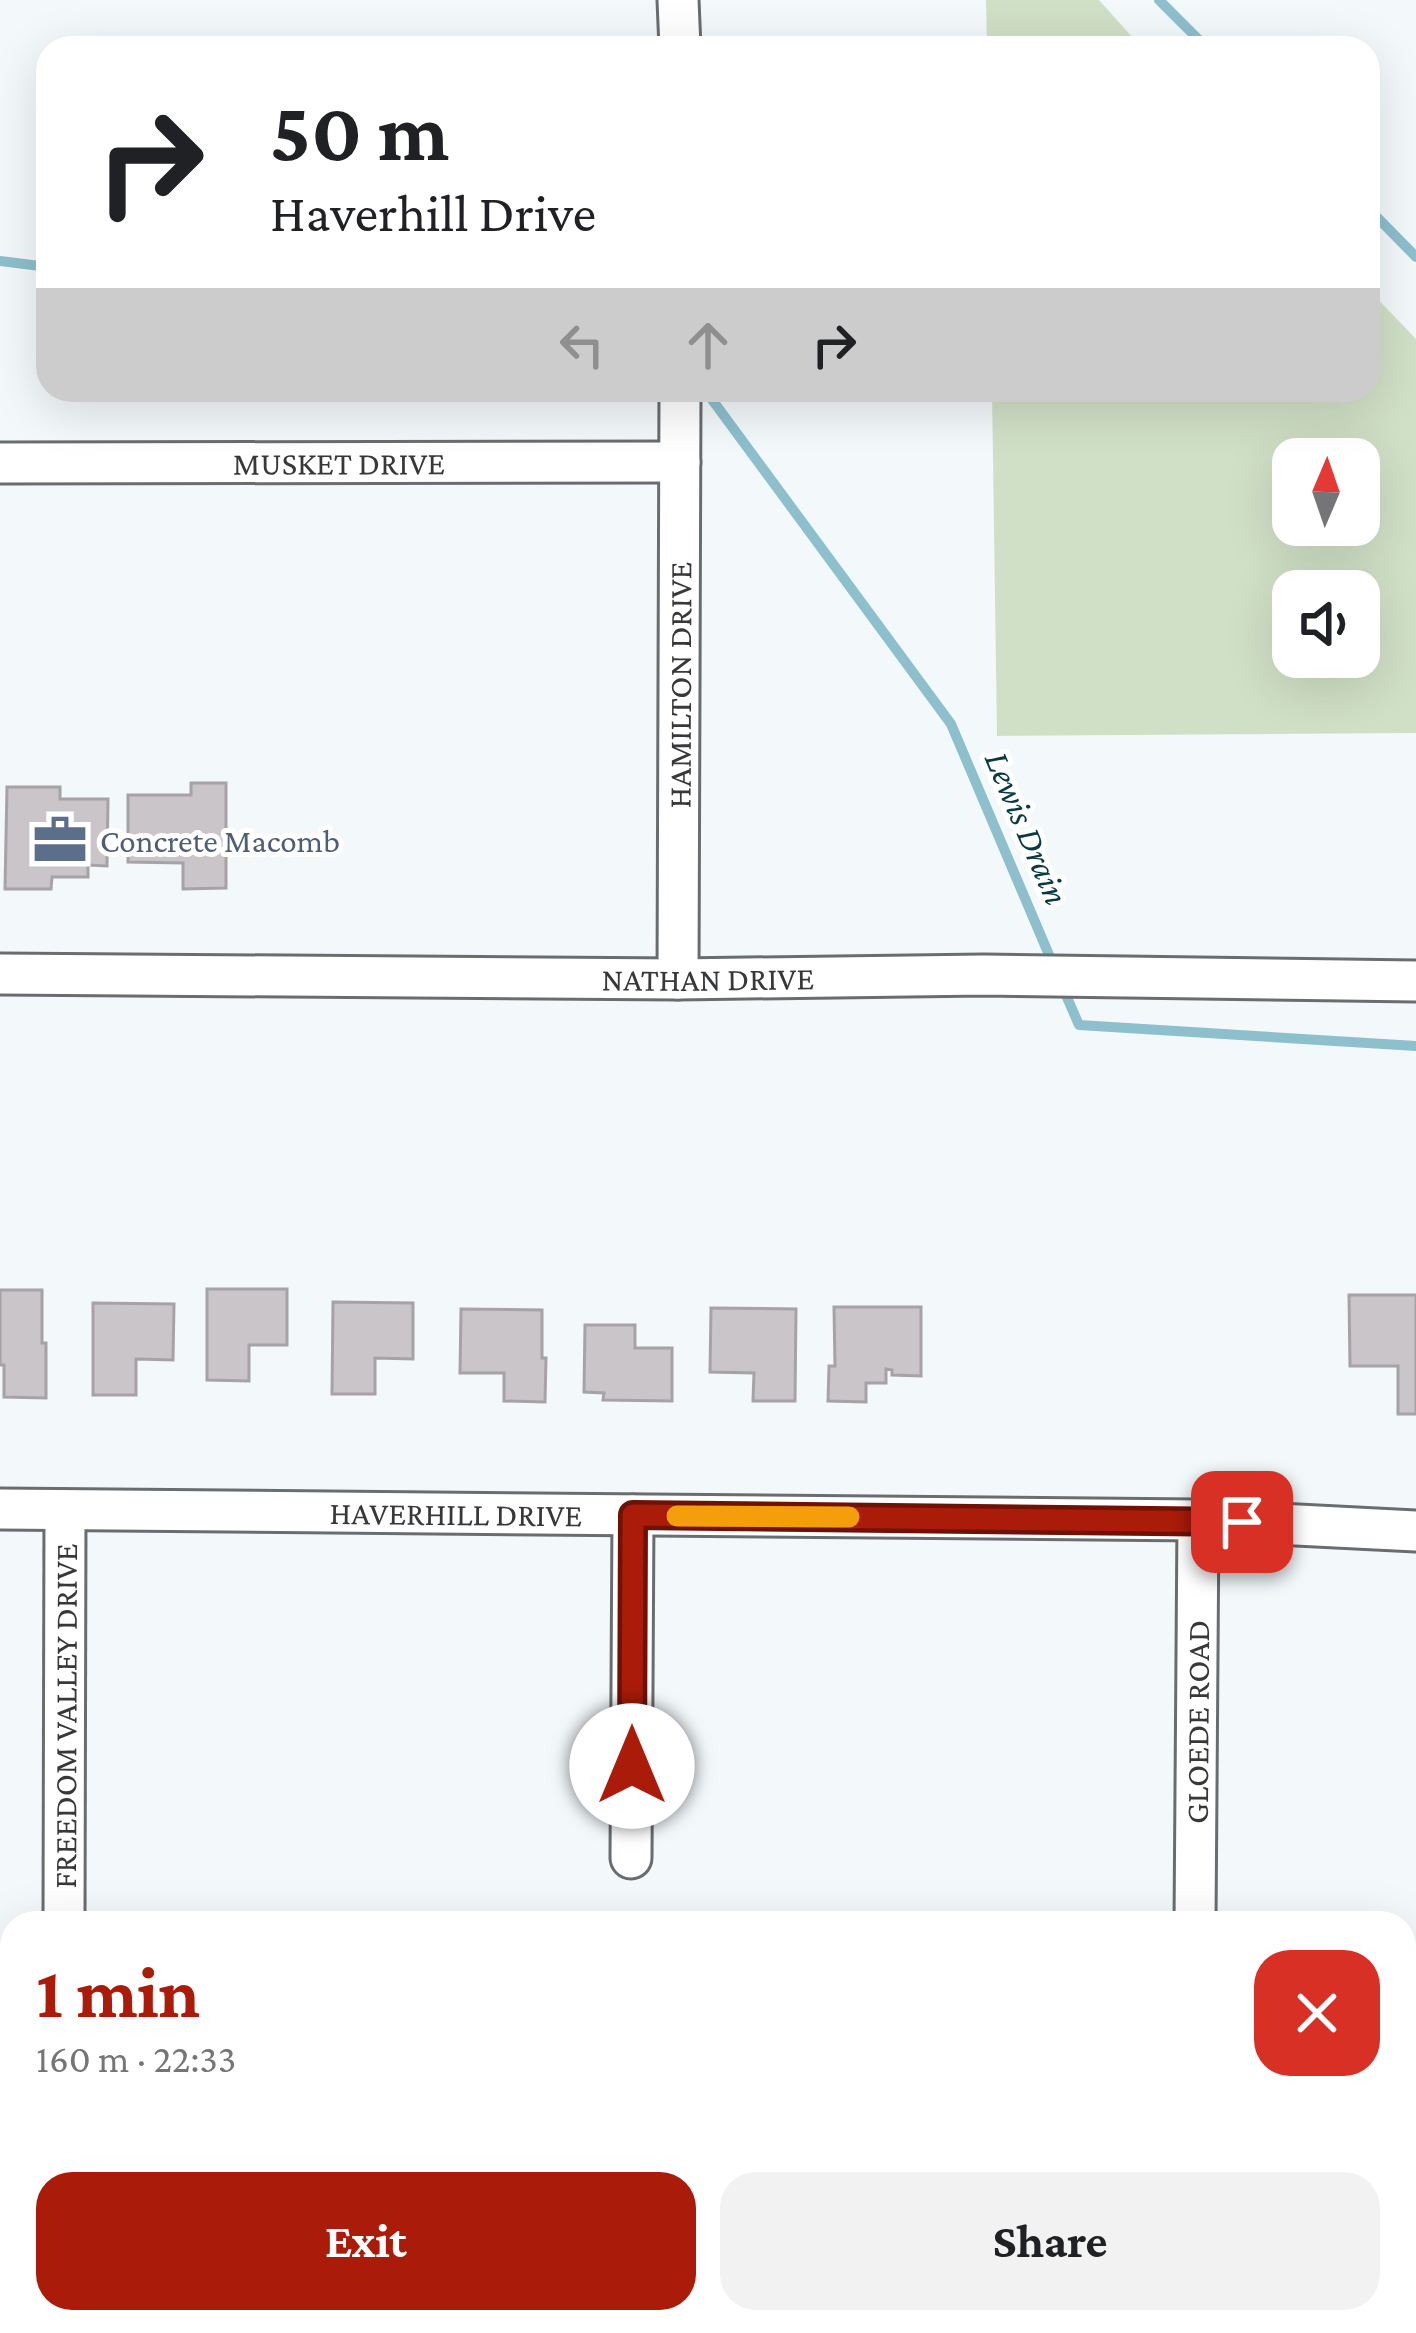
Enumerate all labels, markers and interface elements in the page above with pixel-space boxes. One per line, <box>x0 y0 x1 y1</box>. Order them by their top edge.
icon: right <box>72 84 228 240</box>
text: 50 m <box>270 85 449 178</box>
text: Haverhill Drive <box>270 183 596 243</box>
icon: left <box>549 312 615 378</box>
icon: ahead <box>675 312 741 378</box>
icon: right <box>801 312 867 378</box>
north arrow <box>1272 438 1380 546</box>
map controls <box>1272 438 1380 678</box>
street label: MUSKET DRIVE <box>233 444 445 481</box>
street label: HAMILTON DRIVE <box>660 561 698 809</box>
button: sound <box>1272 570 1380 678</box>
water label: Lewis Drain <box>977 745 1077 911</box>
office icon: Concrete Macomb <box>31 811 89 869</box>
place label: Concrete Macomb <box>100 822 340 859</box>
street label: NATHAN DRIVE <box>602 959 814 998</box>
pin <box>1191 1471 1293 1573</box>
icon: arrive <box>1209 1489 1275 1555</box>
street label: HAVERHILL DRIVE <box>329 1494 582 1533</box>
street label: FREEDOM VALLEY DRIVE <box>46 1543 83 1889</box>
street label: GLOEDE ROAD <box>1177 1620 1216 1824</box>
position arrow <box>569 1703 695 1829</box>
button: close <box>1254 1950 1380 2076</box>
text: 1 min <box>36 1952 200 2032</box>
text: 160 m · 22:33 <box>36 2037 236 2080</box>
button: Exit <box>36 2172 696 2310</box>
button: Share <box>720 2172 1380 2310</box>

